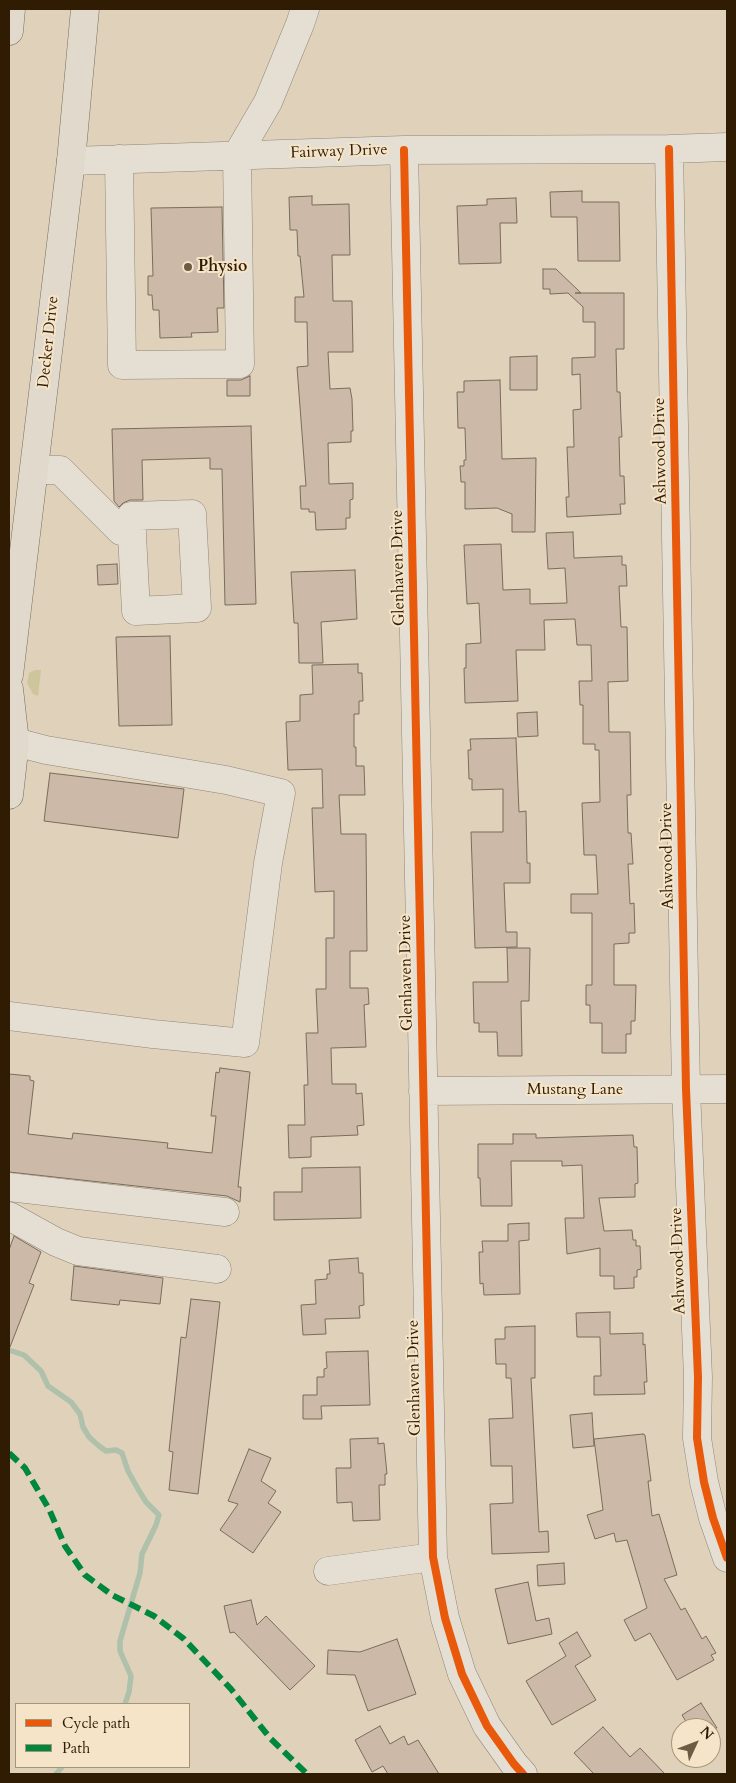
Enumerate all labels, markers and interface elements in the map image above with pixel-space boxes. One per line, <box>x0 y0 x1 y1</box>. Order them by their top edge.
street label: Fairway Drive <box>290 141 388 163</box>
place label: Physio <box>198 257 247 277</box>
marker: Physio <box>182 261 194 273</box>
street label: Decker Drive <box>35 295 63 389</box>
street label: Ashwood Drive <box>650 397 672 505</box>
street label: Glenhaven Drive <box>388 510 410 626</box>
street label: Ashwood Drive <box>657 802 679 910</box>
street label: Glenhaven Drive <box>396 915 418 1031</box>
street label: Mustang Lane <box>527 1080 623 1100</box>
street label: Ashwood Drive <box>668 1207 690 1315</box>
street label: Glenhaven Drive <box>404 1320 426 1436</box>
legend <box>15 1703 190 1768</box>
text: Cycle path <box>62 1713 130 1733</box>
north arrow <box>671 1718 721 1768</box>
text: N <box>696 1722 718 1744</box>
text: Path <box>62 1738 90 1758</box>

